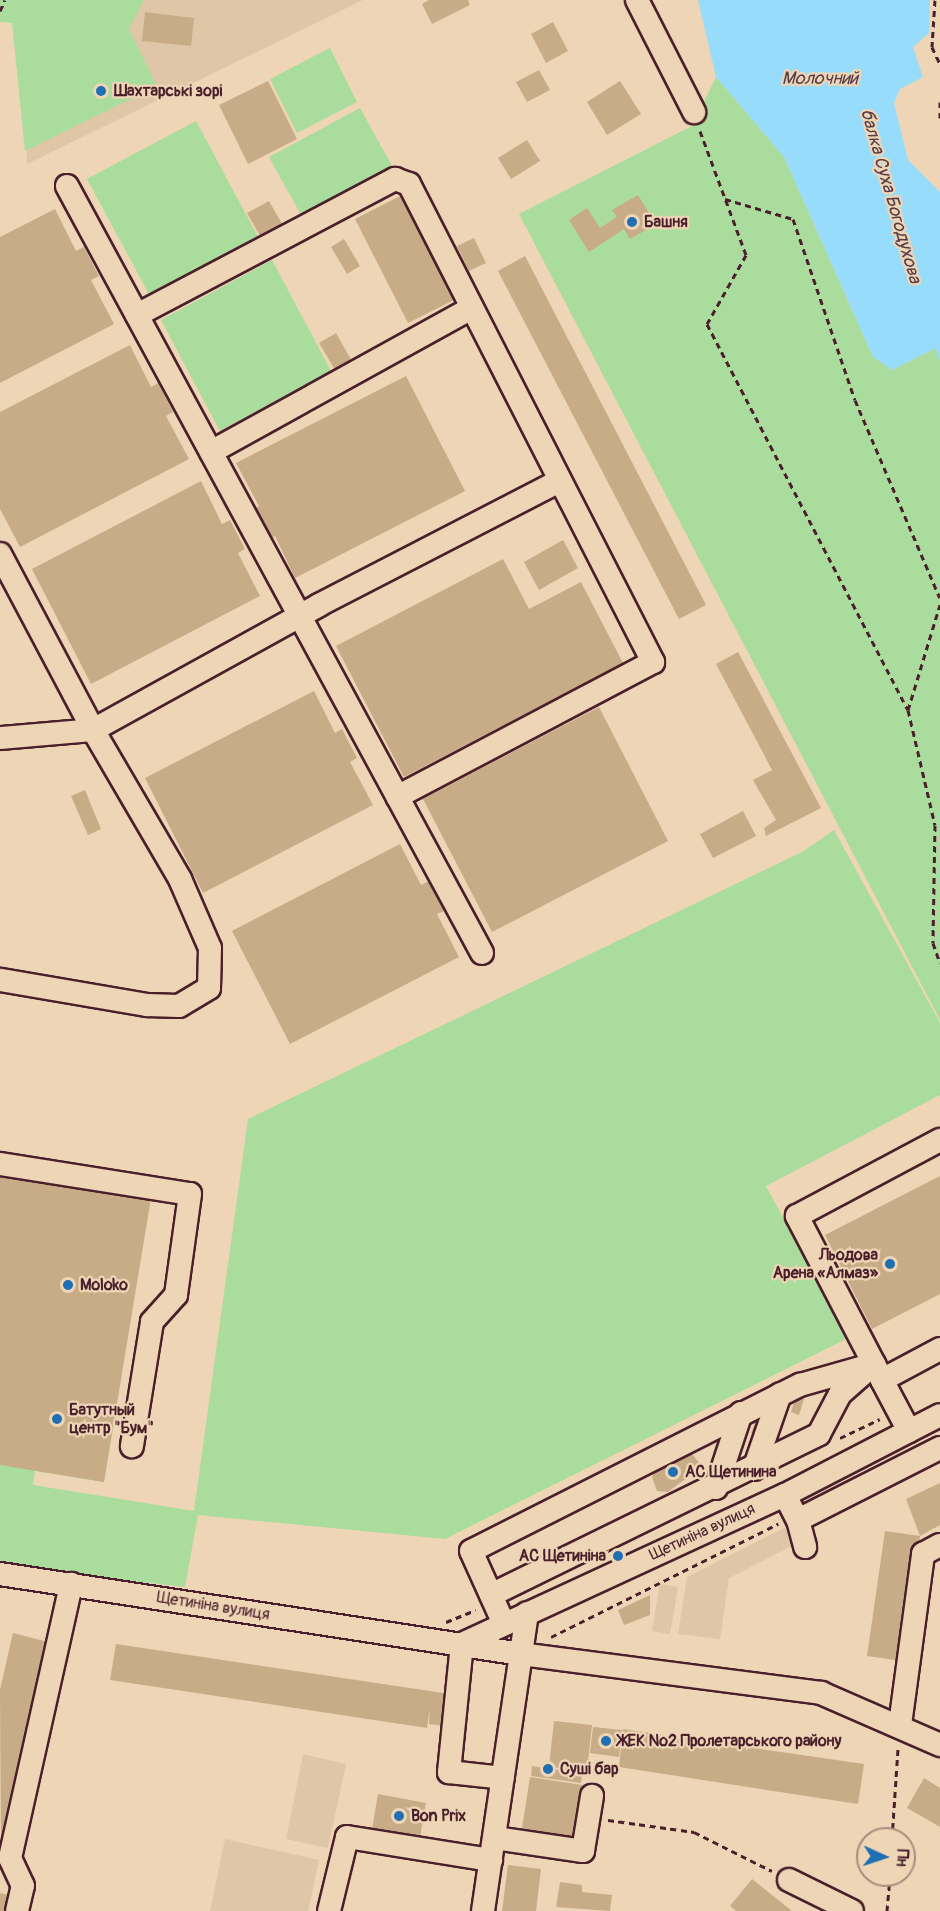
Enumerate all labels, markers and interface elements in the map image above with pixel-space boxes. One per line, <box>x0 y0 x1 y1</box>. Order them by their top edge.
water label: Молочний <box>782 68 858 90</box>
place label: Шахтарські зорі <box>114 81 222 101</box>
marker: Шахтарські зорі <box>92 82 110 100</box>
water label: балка Суха Богодухова <box>855 106 925 286</box>
place label: Башня <box>644 212 688 232</box>
marker: Башня <box>625 215 639 229</box>
place label: Льодова Арена «Алмаз» <box>773 1245 878 1283</box>
marker: Льодова Арена «Алмаз» <box>883 1257 897 1271</box>
place label: Moloko <box>80 1275 128 1295</box>
marker: Moloko <box>61 1278 75 1292</box>
place label: Батутный центр "Бум" <box>69 1400 154 1438</box>
marker: Батутный центр "Бум" <box>50 1412 64 1426</box>
place label: АС Щетинина <box>685 1462 777 1482</box>
marker: АС Щетинина <box>666 1465 680 1479</box>
street label: Щетиніна вулиця <box>646 1499 758 1565</box>
place label: АС Щетиніна <box>519 1546 606 1566</box>
marker: АС Щетиніна <box>611 1549 625 1563</box>
street label: Щетиніна вулиця <box>155 1588 271 1624</box>
place label: ЖЕК №2 Пролетарського району <box>618 1731 841 1751</box>
marker: ЖЕК №2 Пролетарського району <box>599 1734 613 1748</box>
place label: Суші бар <box>560 1759 619 1779</box>
marker: Суші бар <box>541 1762 555 1776</box>
place label: Bon Prix <box>411 1806 466 1826</box>
marker: Bon Prix <box>392 1809 406 1823</box>
north arrow <box>856 1827 916 1887</box>
text: Пн <box>892 1849 912 1867</box>

